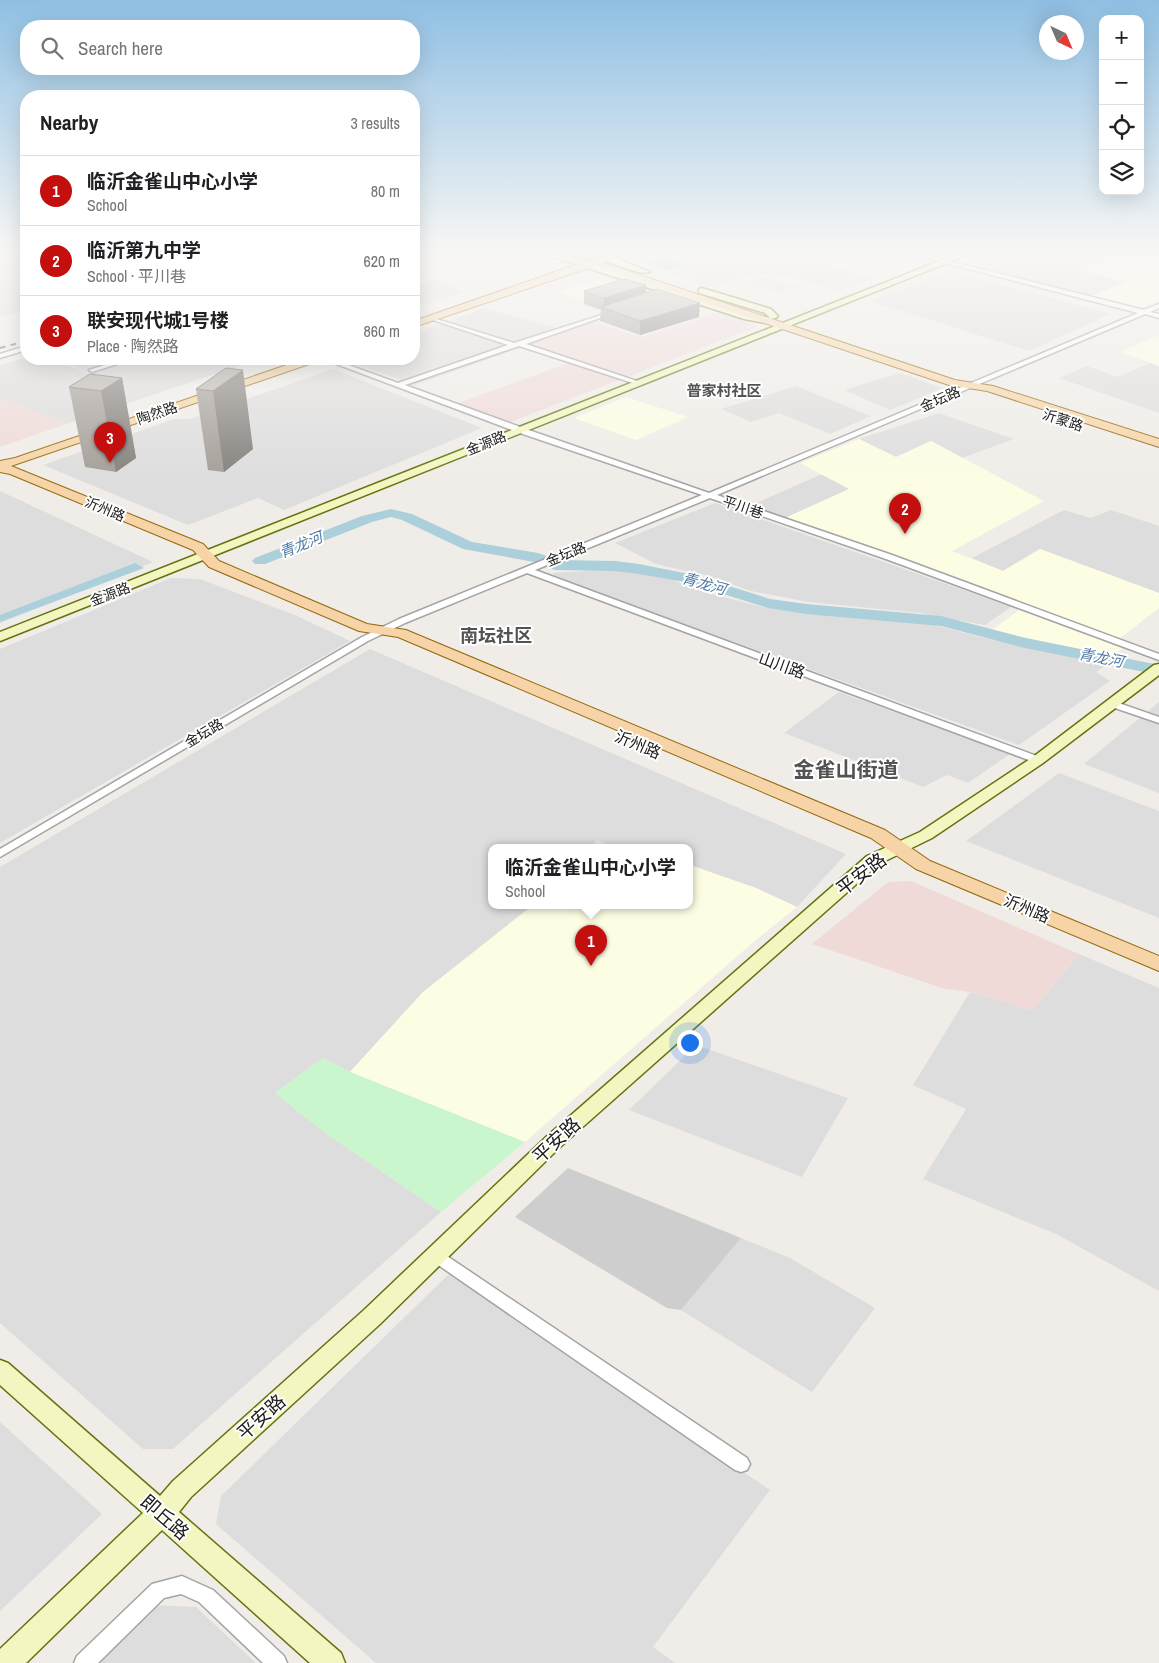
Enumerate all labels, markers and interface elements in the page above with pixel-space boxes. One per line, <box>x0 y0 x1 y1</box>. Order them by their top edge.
north arrow <box>1039 15 1084 60</box>
map controls <box>1099 15 1144 195</box>
button: + <box>1099 15 1144 60</box>
search box <box>20 20 420 75</box>
icon: search <box>38 34 66 62</box>
text: Search here <box>78 35 163 61</box>
button: − <box>1099 60 1144 105</box>
button: locate <box>1099 105 1144 150</box>
text: Nearby <box>40 108 98 137</box>
text: 3 results <box>350 112 400 134</box>
button: layers <box>1099 150 1144 195</box>
text: 临沂金雀山中心小学 <box>87 168 258 194</box>
text: 1 <box>52 180 60 202</box>
text: 80 m <box>371 180 400 202</box>
text: School <box>87 194 127 216</box>
text: 临沂第九中学 <box>87 237 201 263</box>
text: 2 <box>52 250 60 272</box>
text: 620 m <box>364 250 400 272</box>
text: School · 平川巷 <box>87 265 186 287</box>
text: 联安现代城1号楼 <box>87 307 229 333</box>
text: 3 <box>52 320 60 342</box>
text: 860 m <box>364 320 400 342</box>
text: Place · 陶然路 <box>87 335 179 357</box>
district label: 普家村社区 <box>686 380 762 401</box>
street label: 金坛路 <box>917 382 963 416</box>
street label: 陶然路 <box>134 398 180 428</box>
street label: 沂蒙路 <box>1040 405 1086 435</box>
pin: 3 <box>94 422 126 463</box>
street label: 金源路 <box>463 427 509 459</box>
street label: 平川巷 <box>720 492 766 522</box>
street label: 沂州路 <box>82 493 128 525</box>
pin: 2 <box>889 493 921 534</box>
water label: 青龙河 <box>276 525 328 563</box>
street label: 金坛路 <box>543 538 589 570</box>
water label: 青龙河 <box>680 567 732 601</box>
street label: 金源路 <box>87 578 133 610</box>
district label: 南坛社区 <box>460 623 532 648</box>
water label: 青龙河 <box>1077 643 1128 673</box>
street label: 山川路 <box>756 646 808 684</box>
street label: 金坛路 <box>181 714 227 752</box>
street label: 沂州路 <box>612 724 664 764</box>
district label: 金雀山街道 <box>794 755 899 784</box>
popup <box>488 844 693 909</box>
street label: 平安路 <box>830 846 892 902</box>
text: 临沂金雀山中心小学 <box>505 854 676 880</box>
text: School <box>505 880 545 902</box>
street label: 沂州路 <box>1001 888 1053 928</box>
pin: 1 <box>575 925 607 966</box>
your location <box>677 1030 703 1056</box>
street label: 平安路 <box>526 1111 586 1169</box>
street label: 平安路 <box>231 1388 291 1446</box>
street label: 即丘路 <box>135 1488 195 1546</box>

